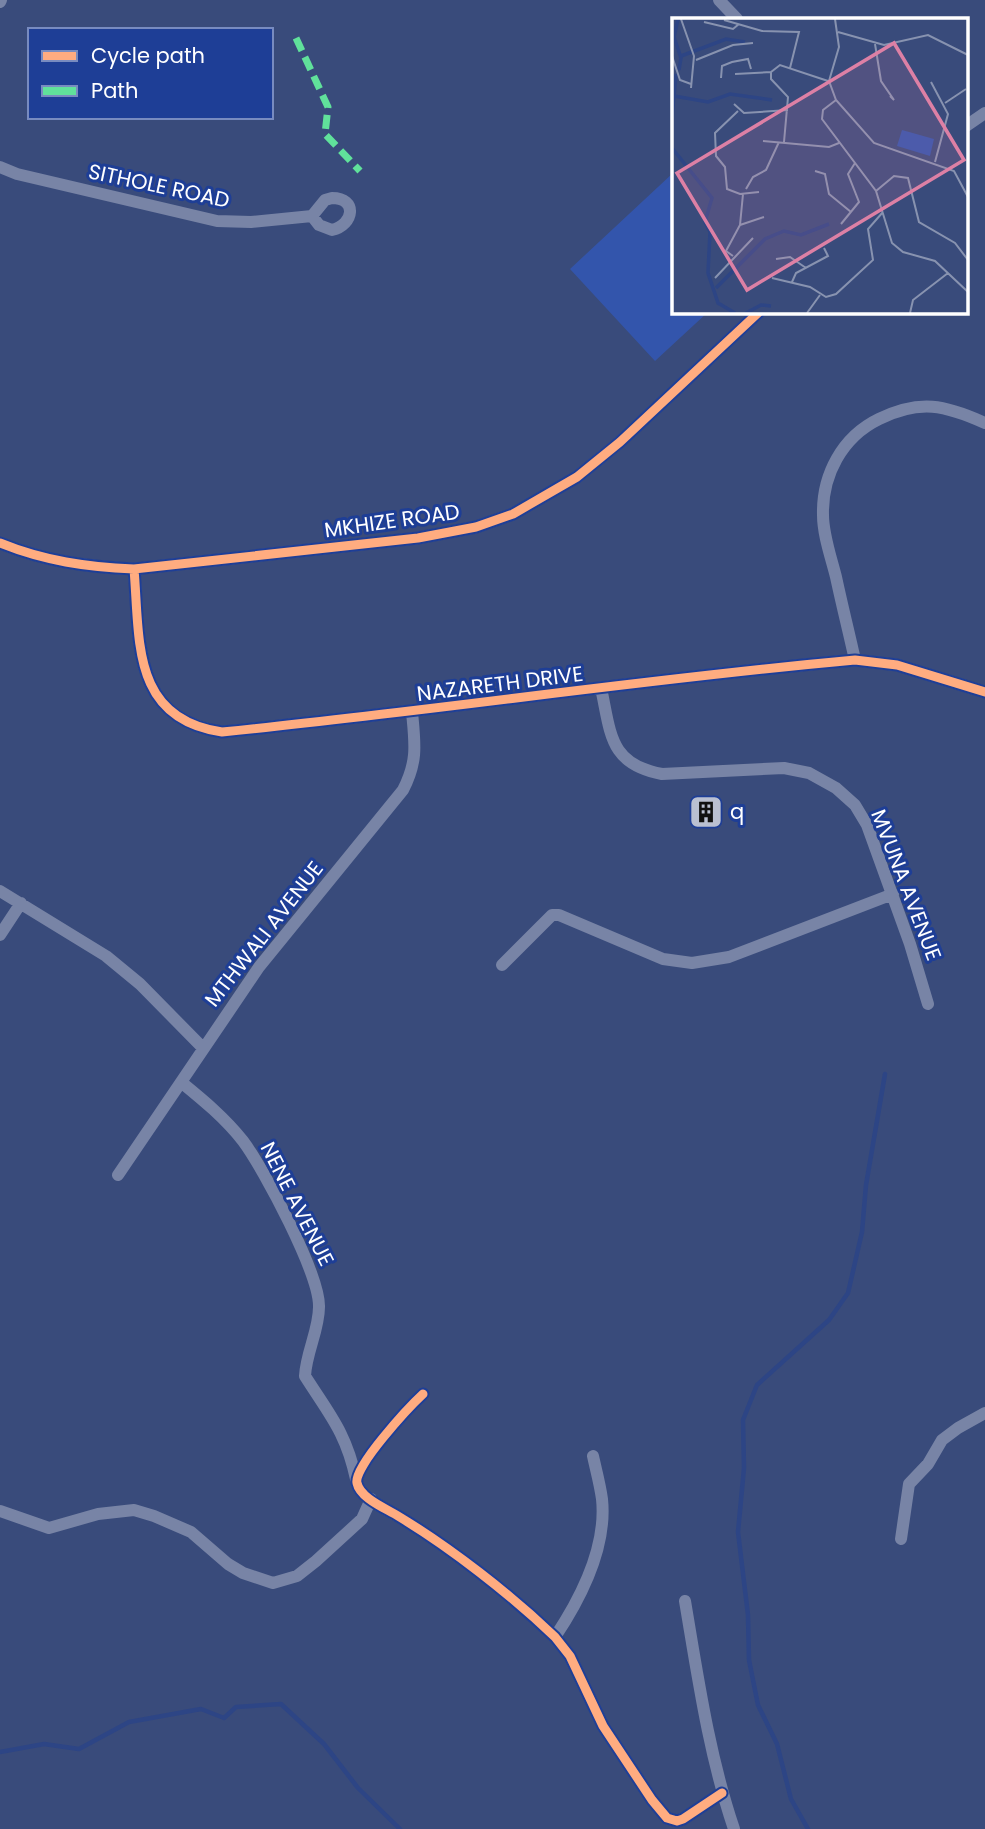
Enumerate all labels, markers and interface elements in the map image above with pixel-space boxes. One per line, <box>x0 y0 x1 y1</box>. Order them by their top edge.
inset map <box>672 18 968 313</box>
legend <box>28 28 273 119</box>
text: Cycle path <box>91 41 205 70</box>
text: Path <box>91 76 138 105</box>
street label: SITHOLE ROAD <box>86 156 232 215</box>
street label: MKHIZE ROAD <box>322 497 461 544</box>
street label: NAZARETH DRIVE <box>415 659 585 708</box>
building icon: q <box>687 793 725 831</box>
place label: q <box>730 797 744 826</box>
street label: MVUNA AVENUE <box>864 805 949 965</box>
street label: MTHWALI AVENUE <box>198 855 330 1012</box>
street label: NENE AVENUE <box>254 1137 341 1271</box>

